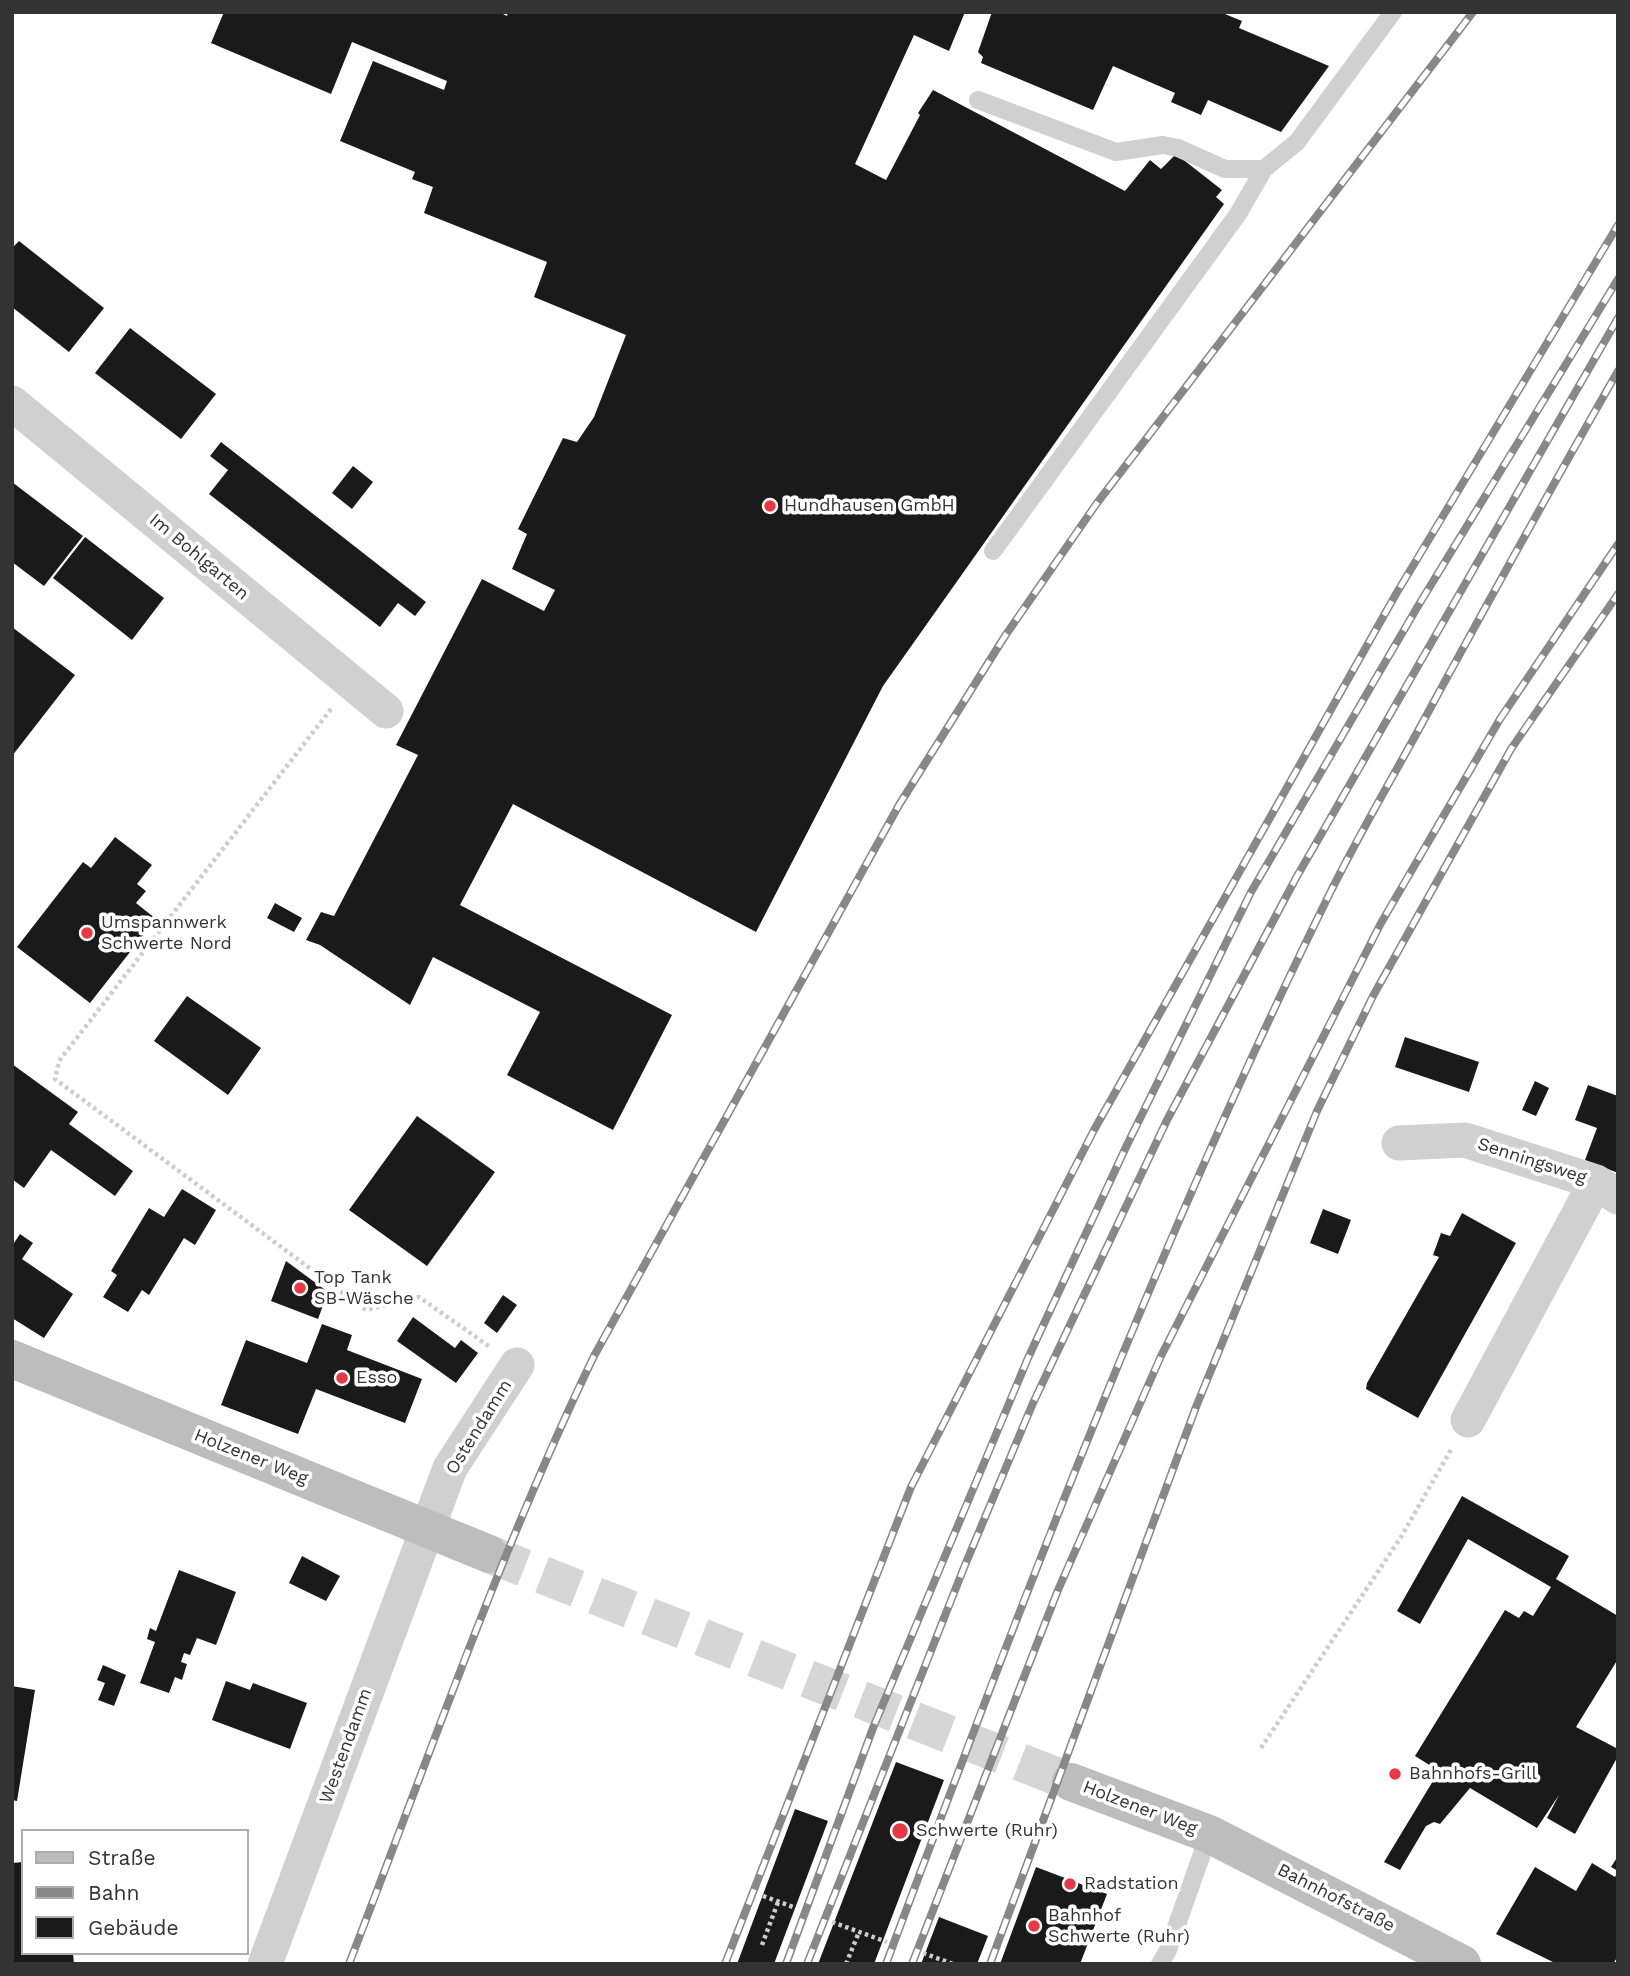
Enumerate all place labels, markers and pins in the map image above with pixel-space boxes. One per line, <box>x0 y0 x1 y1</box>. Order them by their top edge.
place label: Hundhausen GmbH <box>784 495 955 517</box>
marker: Hundhausen GmbH <box>762 498 778 514</box>
place label: Umspannwerk Schwerte Nord <box>101 912 232 954</box>
marker: Umspannwerk Schwerte Nord <box>79 925 95 941</box>
place label: Top Tank SB-Wäsche <box>314 1267 414 1310</box>
marker: Top Tank SB-Wäsche <box>292 1280 308 1296</box>
place label: Esso <box>356 1367 397 1389</box>
marker: Esso <box>334 1370 350 1386</box>
place label: Bahnhofs-Grill <box>1409 1763 1537 1785</box>
marker: Bahnhofs-Grill <box>1387 1766 1403 1782</box>
place label: Schwerte (Ruhr) <box>916 1820 1058 1842</box>
marker: Schwerte (Ruhr) <box>890 1821 910 1841</box>
place label: Radstation <box>1084 1873 1179 1895</box>
marker: Radstation <box>1062 1876 1078 1892</box>
place label: Bahnhof Schwerte (Ruhr) <box>1048 1905 1190 1948</box>
marker: Bahnhof Schwerte (Ruhr) <box>1026 1918 1042 1934</box>

